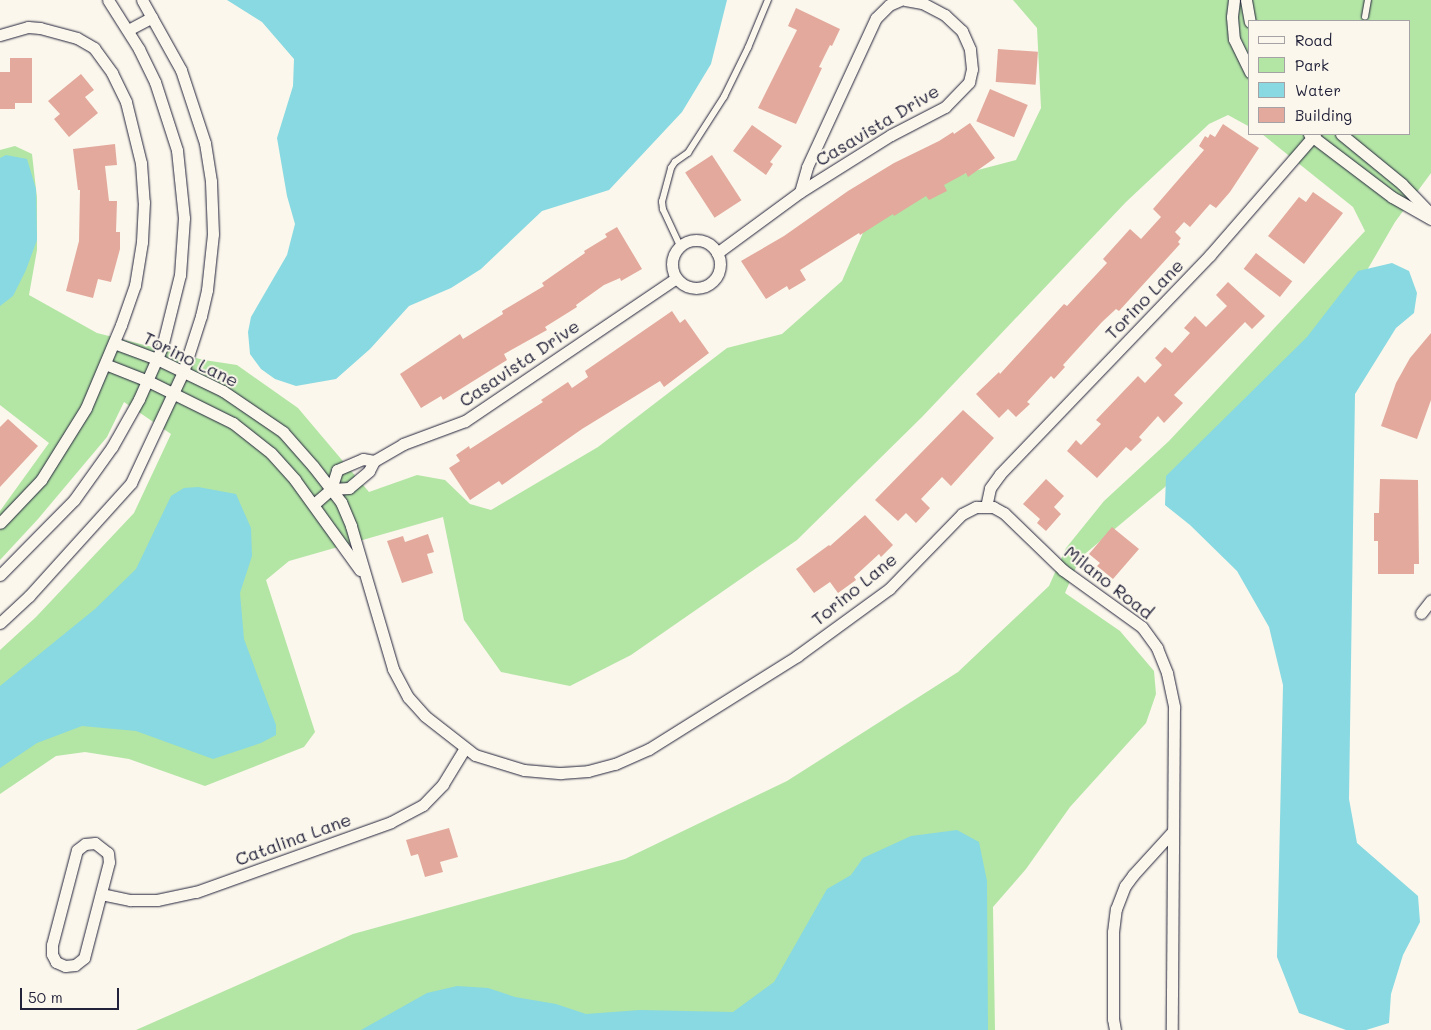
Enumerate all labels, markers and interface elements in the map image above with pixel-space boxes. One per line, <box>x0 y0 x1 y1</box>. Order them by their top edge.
legend <box>1248 20 1411 135</box>
text: Road <box>1295 30 1332 50</box>
text: Park <box>1295 55 1329 75</box>
street label: Casavista Drive <box>811 80 943 170</box>
text: Water <box>1295 80 1341 100</box>
text: Building <box>1295 105 1352 125</box>
street label: Torino Lane <box>1100 254 1188 344</box>
street label: Casavista Drive <box>455 315 583 411</box>
street label: Torino Lane <box>140 327 242 391</box>
street label: Milano Road <box>1060 541 1158 623</box>
street label: Torino Lane <box>807 548 901 630</box>
street label: Catalina Lane <box>232 808 354 870</box>
scale bar <box>22 978 121 1010</box>
text: 50 m <box>28 987 63 1007</box>

